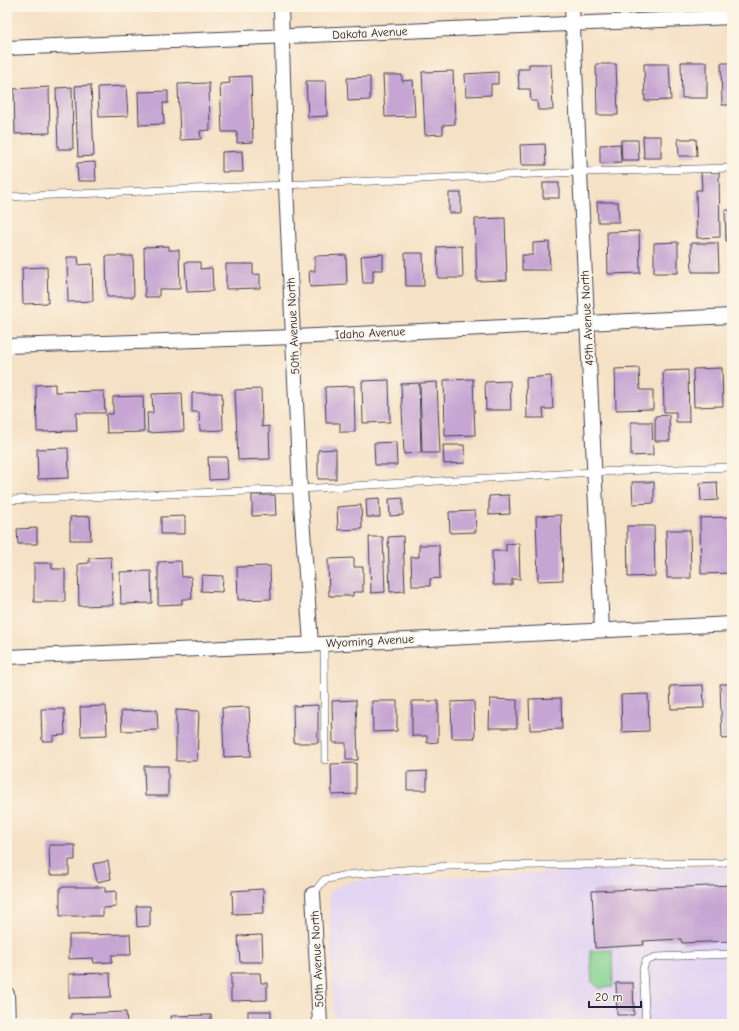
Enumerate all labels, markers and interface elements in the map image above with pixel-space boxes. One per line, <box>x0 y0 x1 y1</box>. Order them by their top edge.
street label: Dakota Avenue <box>332 24 408 42</box>
street label: 49th Avenue North <box>578 270 596 366</box>
street label: 50th Avenue North <box>283 277 303 375</box>
street label: Idaho Avenue <box>334 324 406 342</box>
street label: Wyoming Avenue <box>326 632 414 650</box>
street label: 50th Avenue North <box>307 910 327 1008</box>
scale bar <box>589 983 641 1009</box>
text: 20 m <box>595 990 623 1004</box>

